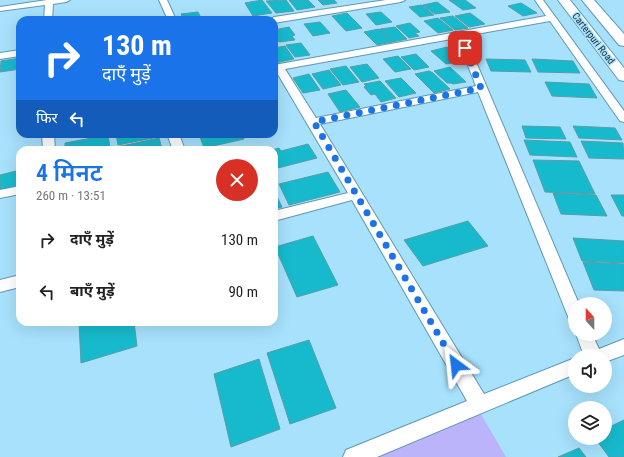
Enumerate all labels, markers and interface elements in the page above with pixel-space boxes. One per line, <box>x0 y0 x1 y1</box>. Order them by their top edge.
street label: Carterpuri Road <box>570 11 617 66</box>
text: 130 m <box>102 29 172 62</box>
pin <box>448 31 482 65</box>
icon: right <box>36 32 88 84</box>
icon: arrive <box>454 37 476 59</box>
text: दाएँ मुड़ें <box>102 63 151 84</box>
icon: left <box>66 108 88 130</box>
text: फिर <box>36 109 58 127</box>
text: 4 मिनट <box>36 159 102 187</box>
button: close <box>216 159 258 201</box>
text: 260 m · 13:51 <box>36 188 106 203</box>
icon: right <box>36 229 58 251</box>
text: दाएँ मुड़ें <box>70 230 114 248</box>
text: 130 m <box>221 231 258 249</box>
icon: left <box>36 281 58 303</box>
text: बाएँ मुड़ें <box>70 282 115 300</box>
text: 90 m <box>228 283 258 301</box>
north arrow <box>568 297 612 341</box>
map controls <box>568 297 612 445</box>
position arrow <box>435 344 477 386</box>
button: sound <box>568 349 612 393</box>
button: layers <box>568 401 612 445</box>

